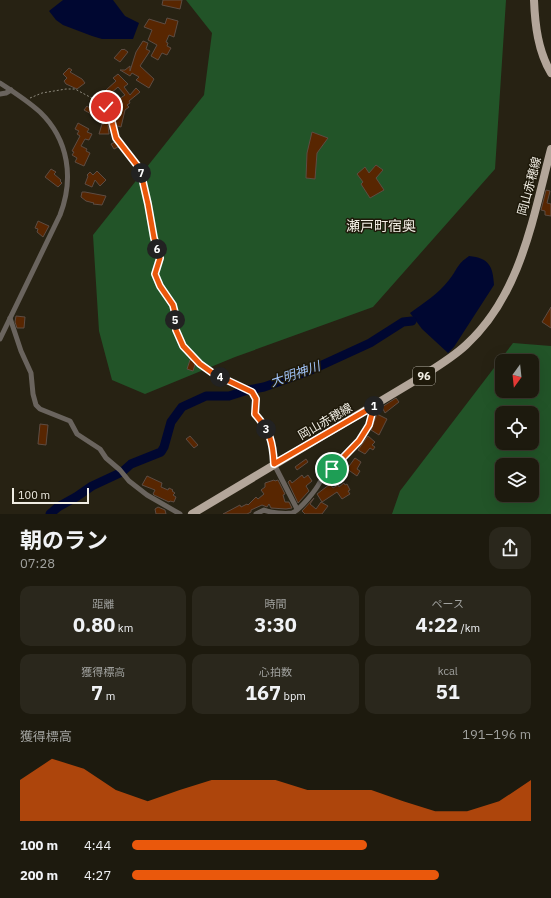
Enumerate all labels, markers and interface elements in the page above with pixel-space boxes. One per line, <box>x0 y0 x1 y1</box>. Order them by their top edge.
pin <box>89 90 123 124</box>
icon: check <box>95 96 117 118</box>
street label: 岡山赤穂線 <box>514 155 544 217</box>
pin: 7 <box>131 163 151 183</box>
text: 7 <box>138 166 144 180</box>
district label: 瀬戸町宿奥 <box>346 217 416 235</box>
pin: 6 <box>147 239 167 259</box>
text: 6 <box>154 242 160 256</box>
pin: 5 <box>165 310 185 330</box>
text: 5 <box>172 313 178 327</box>
north arrow <box>495 354 539 398</box>
map controls <box>495 354 539 502</box>
water label: 大明神川 <box>268 357 324 391</box>
pin: 4 <box>210 367 230 387</box>
road number: 96 <box>413 367 435 385</box>
text: 4 <box>217 370 223 384</box>
pin: 1 <box>364 396 384 416</box>
text: 1 <box>371 399 377 413</box>
street label: 岡山赤穂線 <box>295 400 355 442</box>
button: locate <box>495 406 539 450</box>
pin: 3 <box>256 419 276 439</box>
text: 3 <box>263 422 269 436</box>
pin <box>315 452 349 486</box>
icon: arrive <box>321 458 343 480</box>
button: layers <box>495 458 539 502</box>
scale bar <box>12 486 89 505</box>
text: 100 m <box>18 488 50 502</box>
text: 朝のラン <box>20 525 108 554</box>
button: share <box>489 527 531 569</box>
text: 07:28 <box>20 555 55 572</box>
text: 距離 <box>92 597 114 611</box>
text: 時間 <box>264 597 286 611</box>
text: ペース <box>432 597 464 611</box>
text: 0.80 <box>73 611 115 638</box>
text: 3:30 <box>254 611 297 638</box>
text: 4:22 <box>415 611 458 638</box>
text: km <box>115 621 133 635</box>
text: /km <box>458 621 480 635</box>
text: kcal <box>438 664 458 678</box>
text: 獲得標高 <box>81 665 125 679</box>
text: 心拍数 <box>259 665 292 679</box>
text: 51 <box>436 678 460 705</box>
text: 7 <box>91 679 103 706</box>
text: 167 <box>245 679 281 706</box>
text: m <box>103 689 115 703</box>
text: bpm <box>281 689 306 703</box>
text: 191–196 m <box>462 726 531 743</box>
text: 獲得標高 <box>20 728 72 745</box>
text: 100 m <box>20 837 58 854</box>
text: 4:44 <box>84 837 111 854</box>
text: 200 m <box>20 867 58 884</box>
text: 4:27 <box>84 867 111 884</box>

